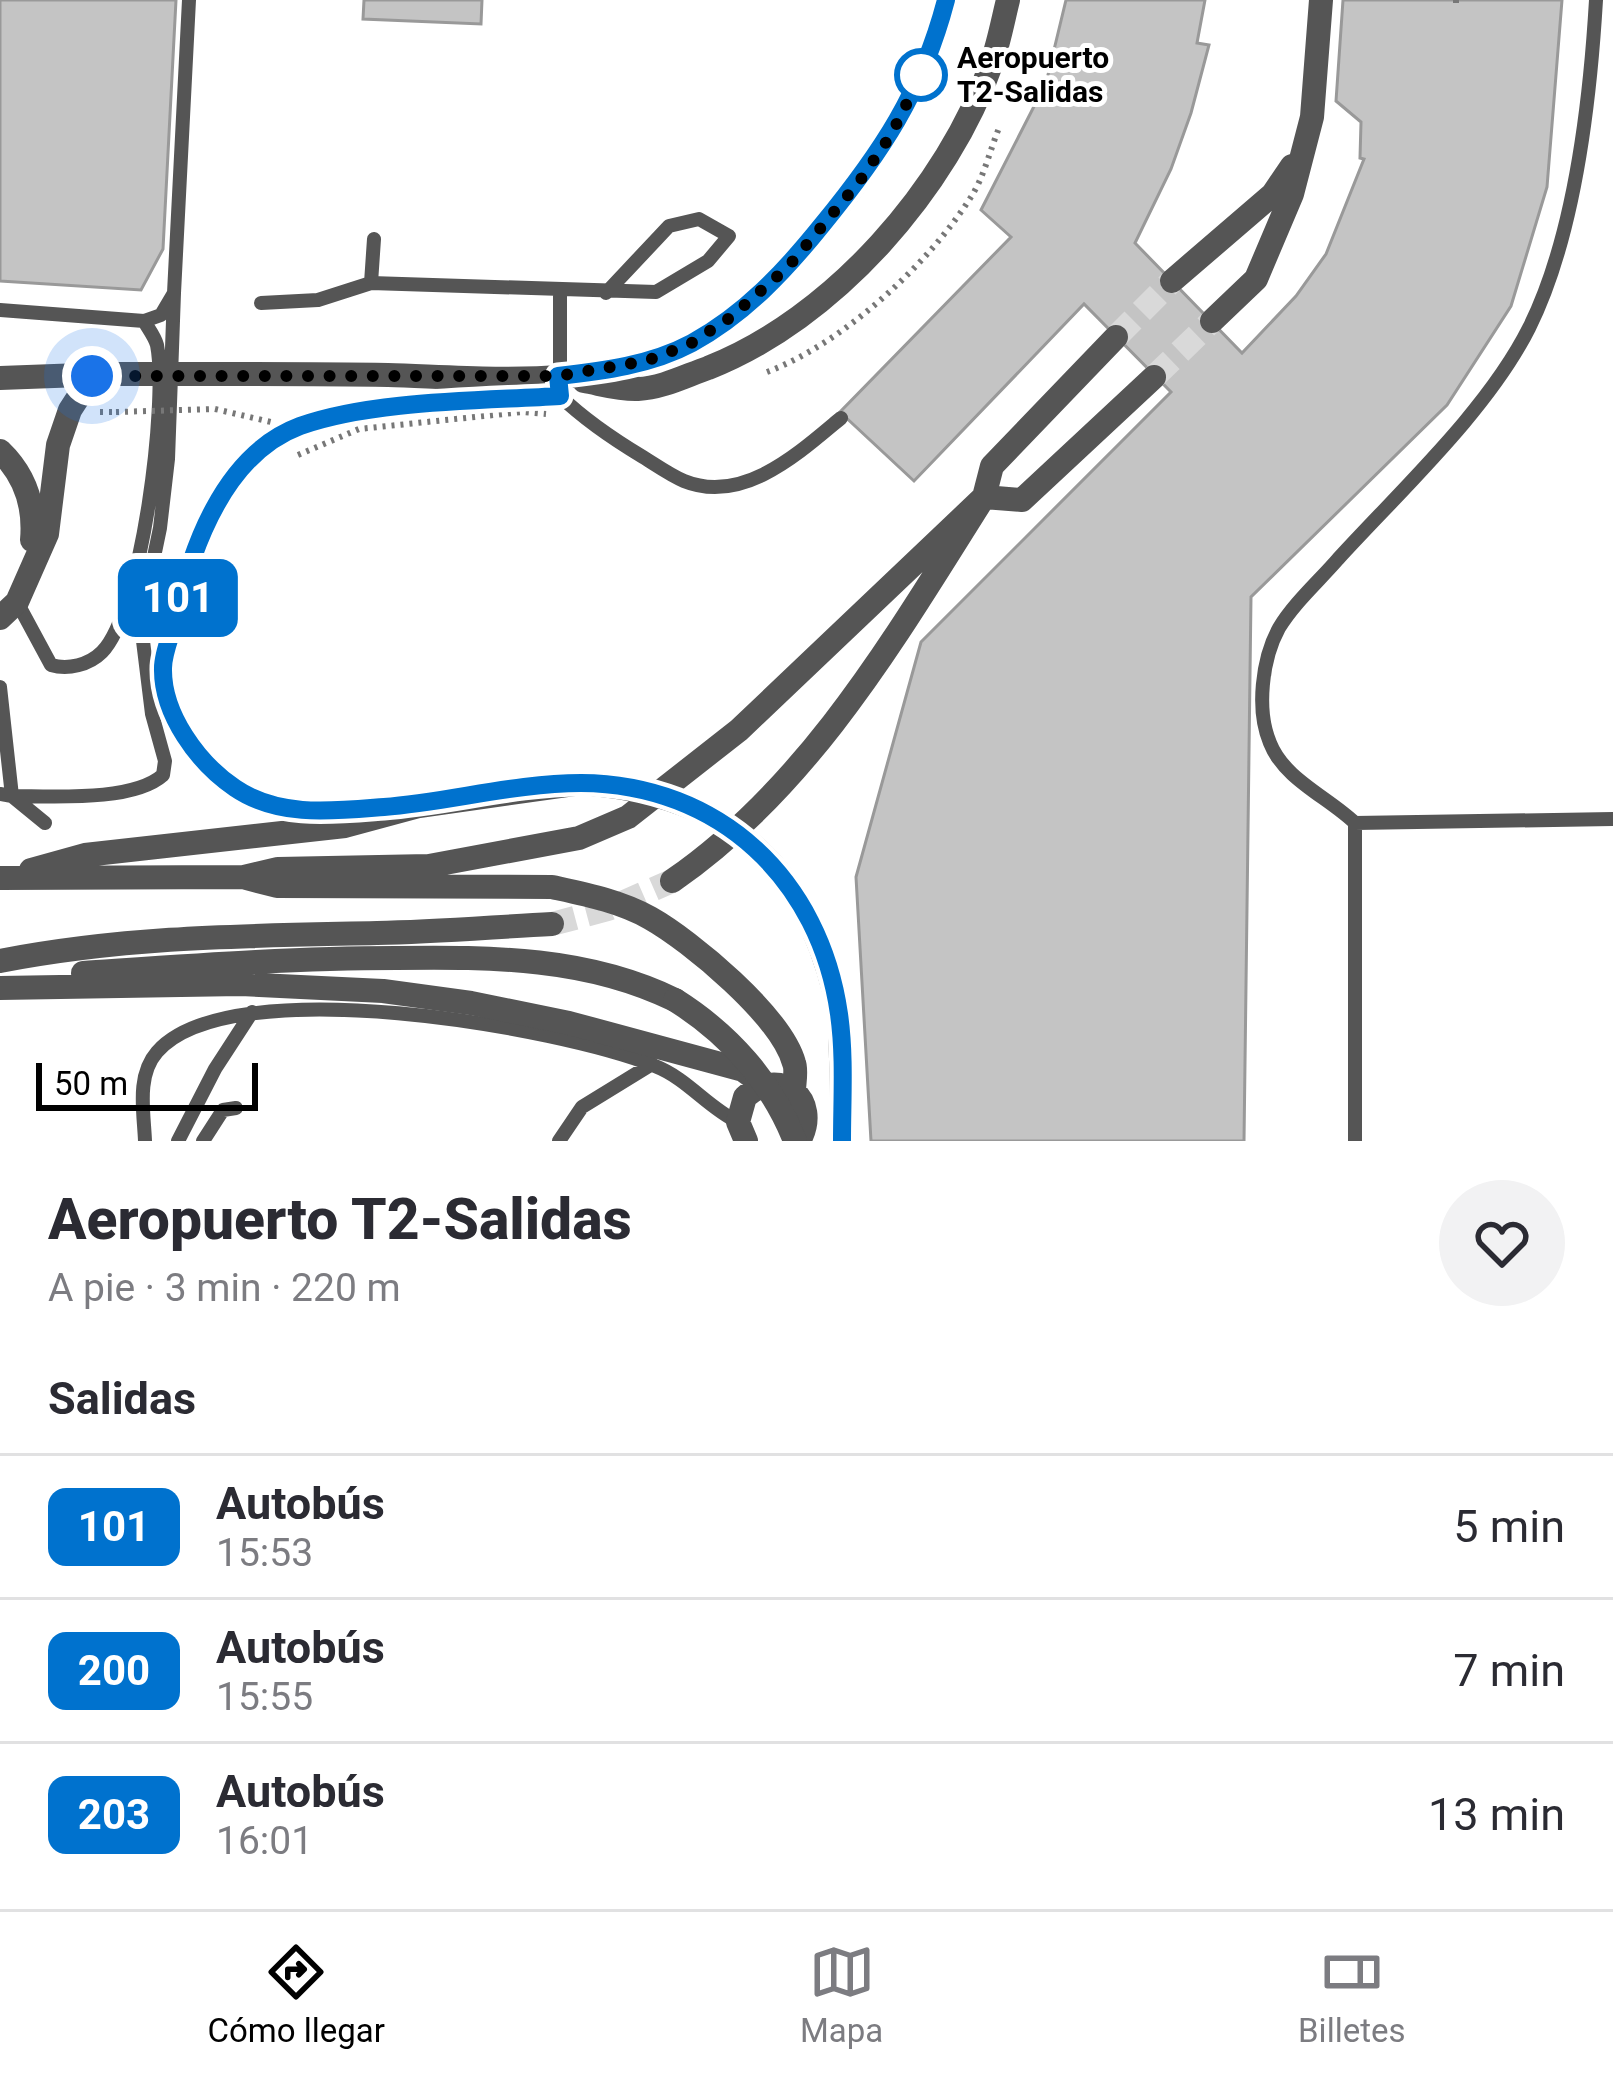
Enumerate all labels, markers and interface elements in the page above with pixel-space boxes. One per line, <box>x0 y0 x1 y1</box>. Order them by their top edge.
place label: Aeropuerto T2-Salidas <box>957 40 1109 109</box>
marker: Aeropuerto T2-Salidas <box>896 50 946 100</box>
your location <box>62 346 122 406</box>
line badge: 101 <box>109 559 247 637</box>
text: 101 <box>142 573 214 622</box>
scale bar <box>36 1057 258 1110</box>
text: 50 m <box>54 1064 128 1103</box>
button: heart <box>1439 1180 1565 1306</box>
text: Aeropuerto T2-Salidas <box>48 1186 632 1253</box>
text: A pie · 3 min · 220 m <box>48 1265 401 1311</box>
text: Salidas <box>48 1372 196 1425</box>
text: Autobús <box>216 1477 385 1530</box>
text: 5 min <box>1453 1500 1565 1553</box>
text: 101 <box>78 1502 150 1551</box>
text: 15:53 <box>216 1530 313 1576</box>
text: Autobús <box>216 1621 385 1674</box>
text: 7 min <box>1453 1644 1565 1697</box>
text: 200 <box>78 1646 150 1695</box>
text: 15:55 <box>216 1674 313 1720</box>
text: Autobús <box>216 1765 385 1818</box>
text: 13 min <box>1428 1788 1565 1841</box>
text: 203 <box>78 1790 150 1839</box>
text: 16:01 <box>216 1818 313 1864</box>
tab: Cómo llegar <box>207 1939 385 2050</box>
tab: Mapa <box>800 1939 883 2050</box>
tab: Billetes <box>1298 1939 1406 2050</box>

